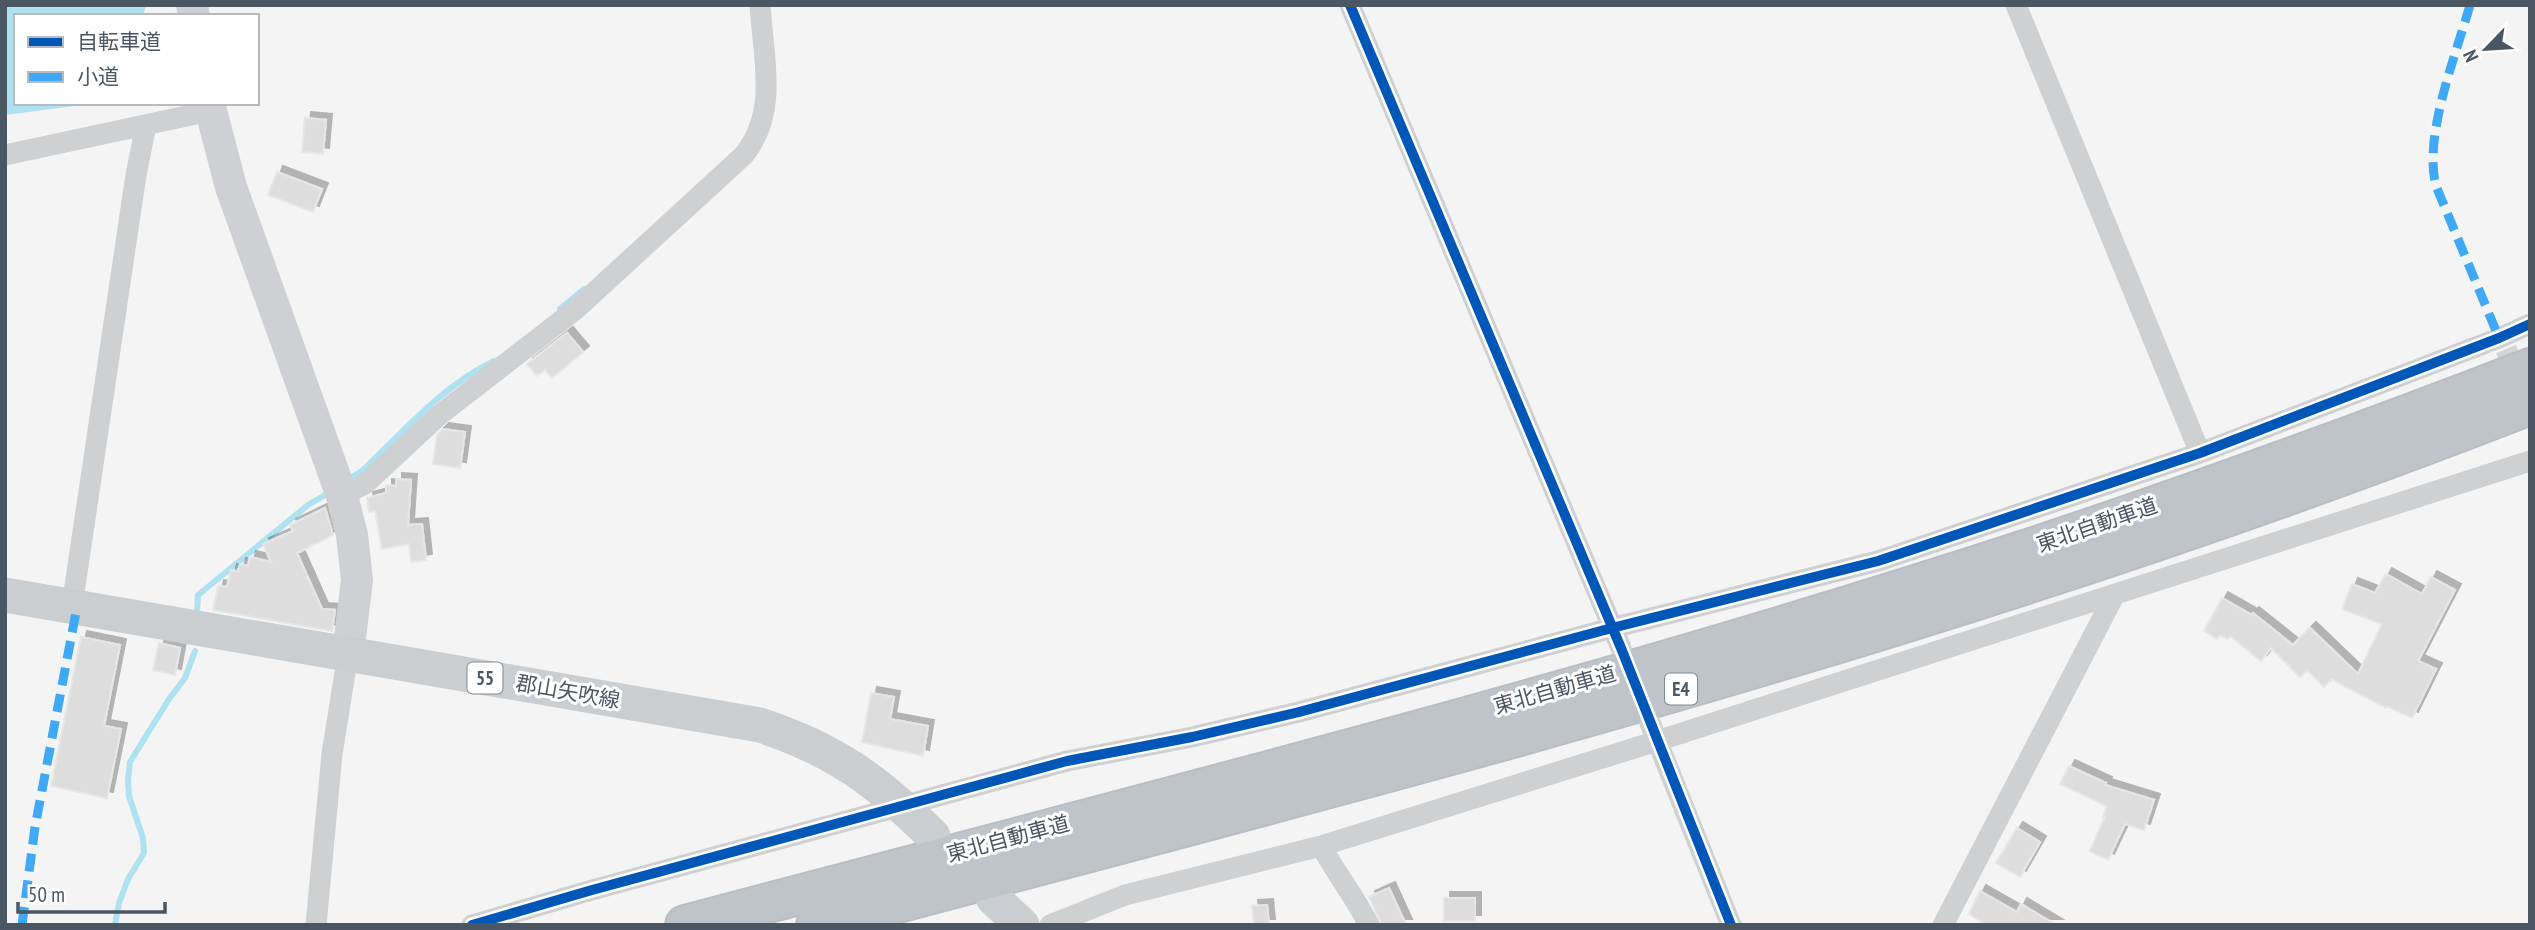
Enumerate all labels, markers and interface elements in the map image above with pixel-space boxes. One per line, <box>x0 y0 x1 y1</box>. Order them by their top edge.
legend <box>14 14 259 105</box>
north arrow <box>2451 14 2521 84</box>
text: 自転車道 <box>77 28 161 55</box>
text: N <box>2458 46 2484 66</box>
text: 小道 <box>77 63 119 90</box>
street label: 東北自動車道 <box>2033 491 2161 558</box>
street label: 東北自動車道 <box>1491 659 1619 720</box>
road number: 55 <box>468 663 503 694</box>
street label: 郡山矢吹線 <box>514 669 622 714</box>
road number: E4 <box>1665 674 1697 704</box>
street label: 東北自動車道 <box>944 809 1072 868</box>
scale bar <box>18 870 164 914</box>
text: 50 m <box>28 881 65 908</box>

